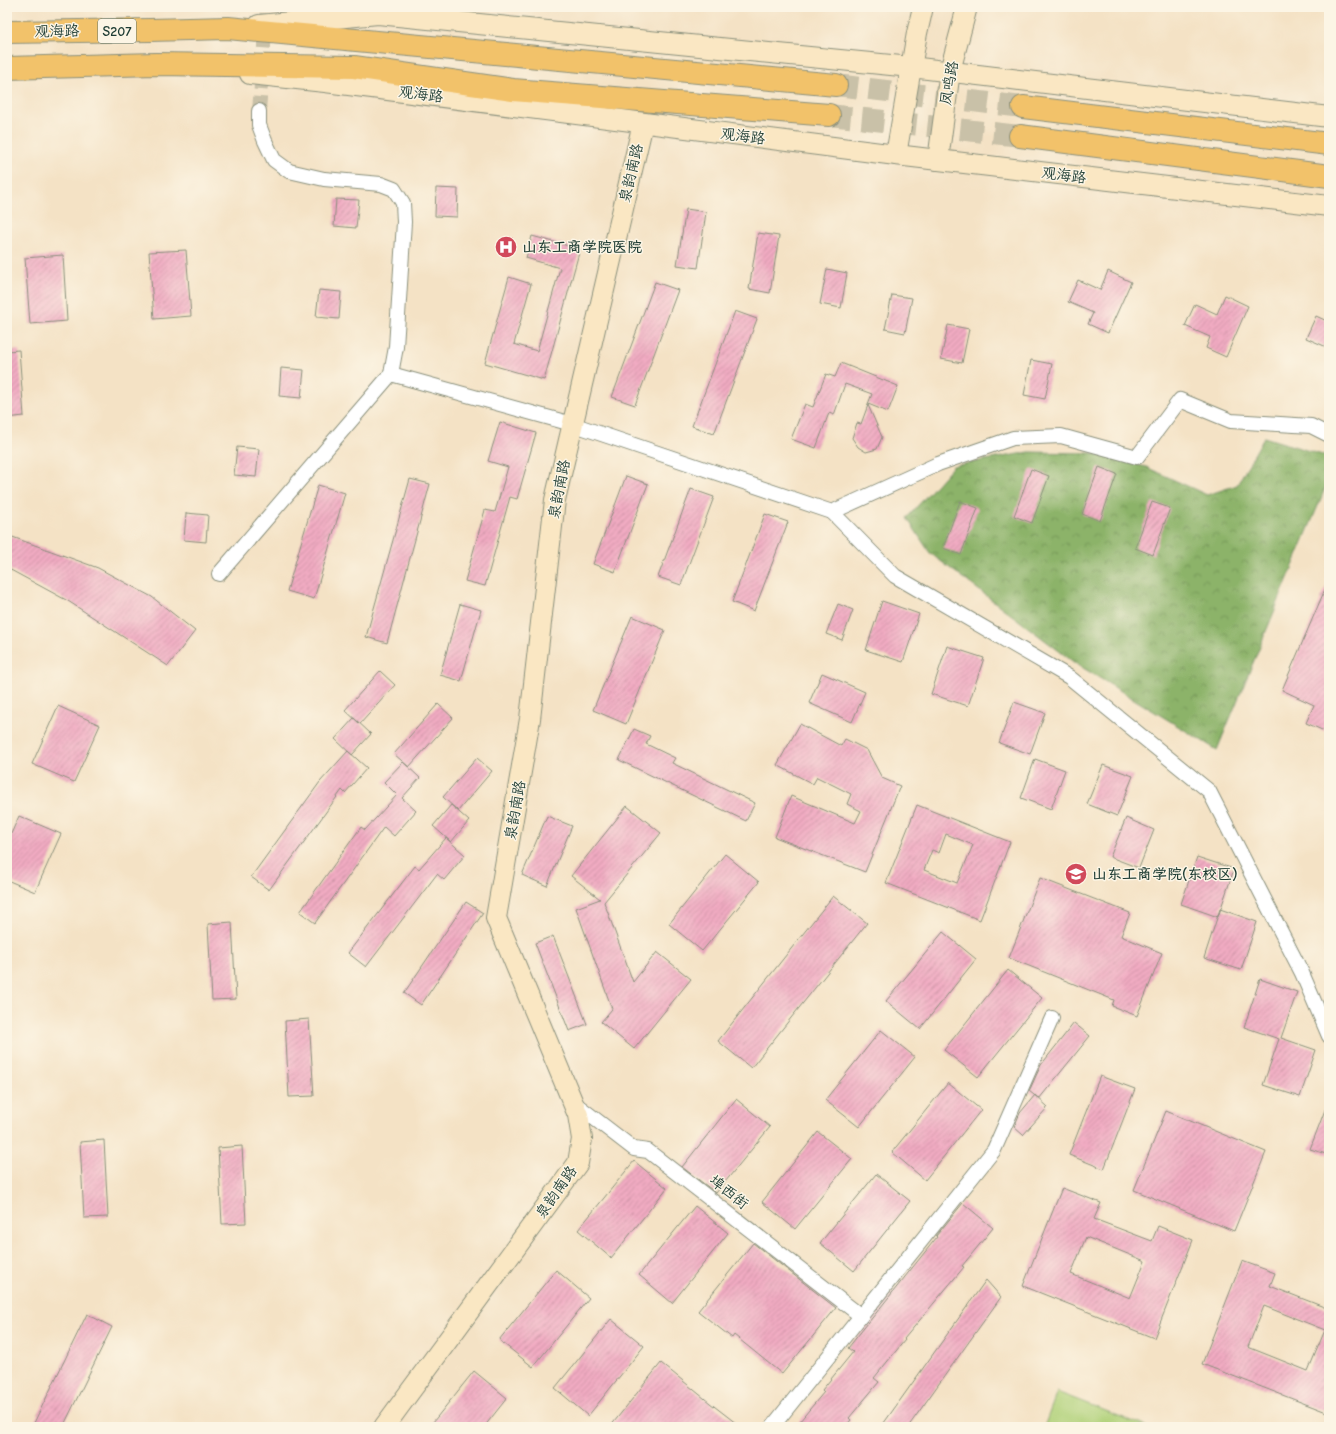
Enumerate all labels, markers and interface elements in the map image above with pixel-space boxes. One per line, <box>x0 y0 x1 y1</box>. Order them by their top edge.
road number: S207 <box>98 19 136 43</box>
street label: 观海路 <box>34 22 80 40</box>
street label: 凤鸣路 <box>936 59 962 107</box>
street label: 观海路 <box>398 82 444 106</box>
street label: 观海路 <box>720 124 766 148</box>
street label: 泉韵南路 <box>615 142 647 204</box>
street label: 观海路 <box>1041 163 1087 187</box>
hospital icon: 山东工商学院医院 <box>493 234 519 260</box>
place label: 山东工商学院医院 <box>522 238 642 256</box>
street label: 泉韵南路 <box>544 458 574 520</box>
street label: 泉韵南路 <box>501 779 529 841</box>
school or university icon: 山东工商学院(东校区) <box>1063 861 1089 887</box>
place label: 山东工商学院(东校区) <box>1092 865 1238 883</box>
street label: 泉韵南路 <box>531 1162 581 1222</box>
street label: 埠西街 <box>706 1171 752 1213</box>

